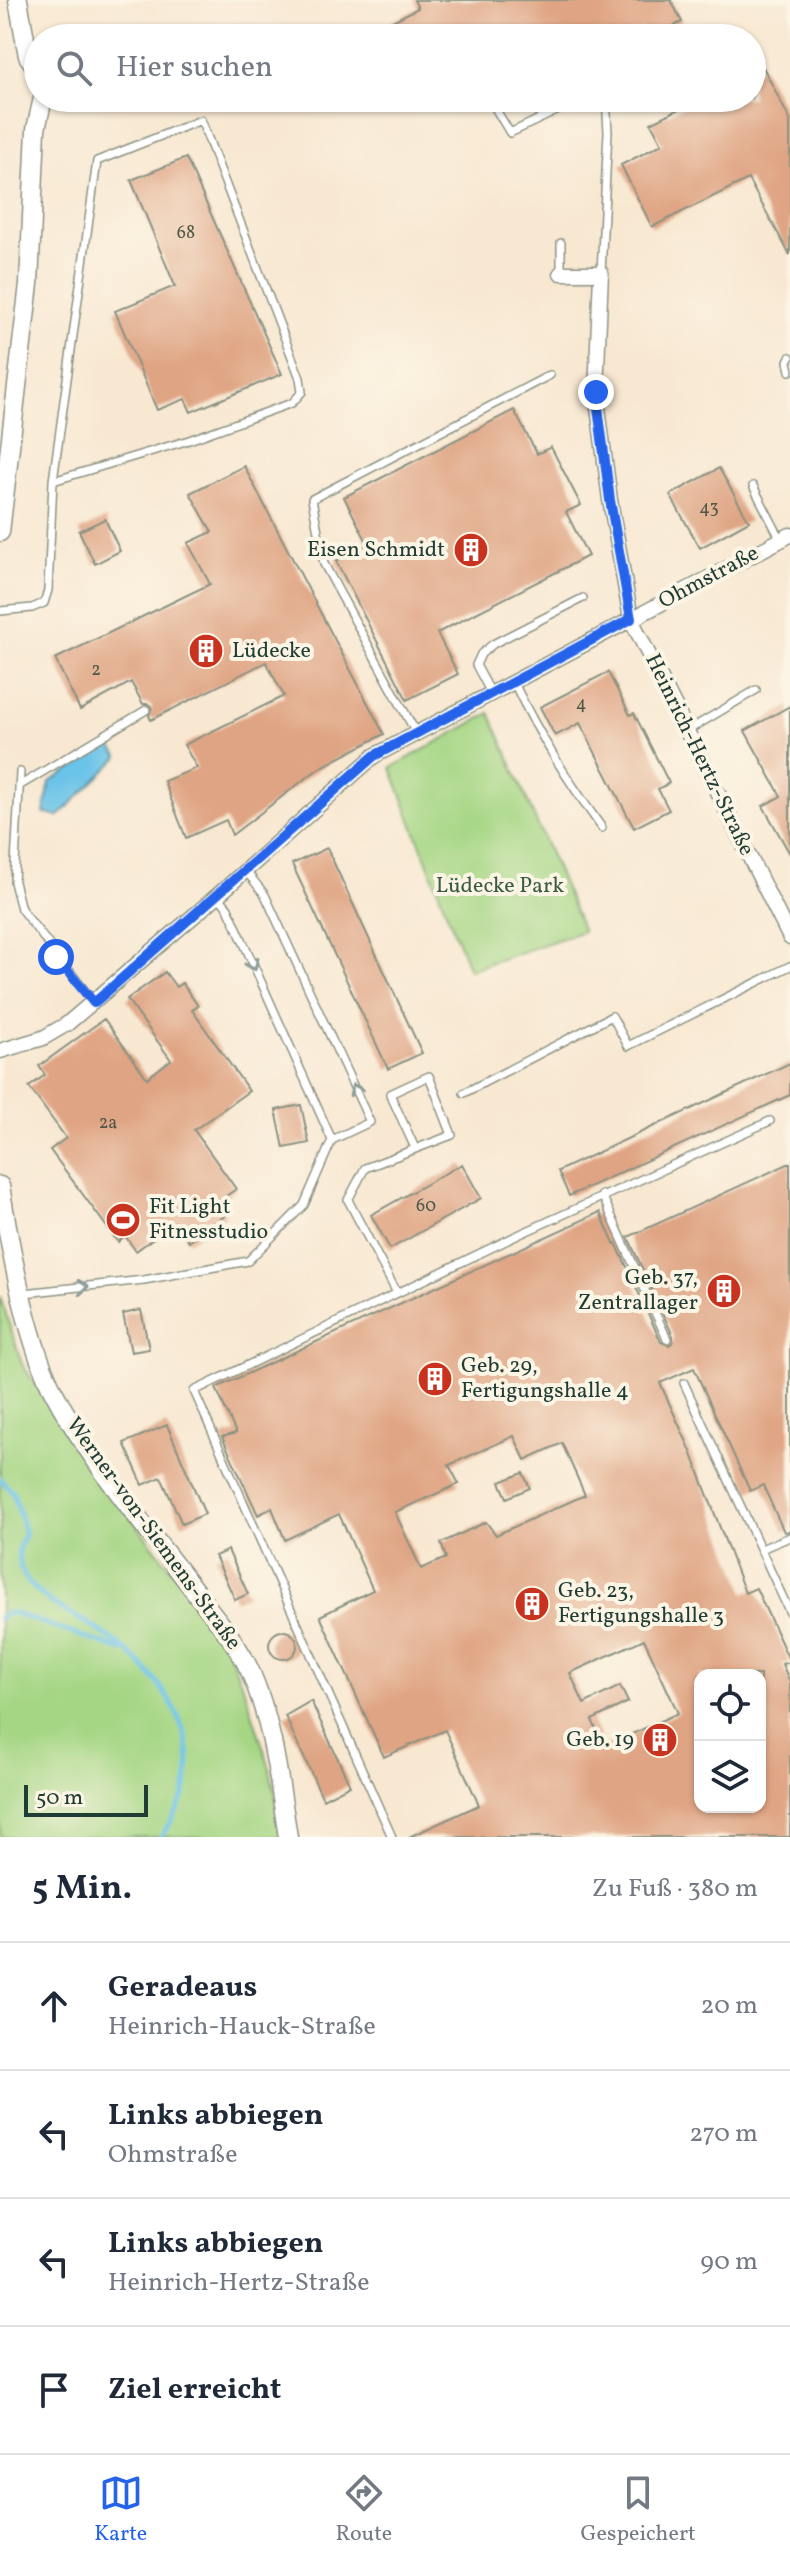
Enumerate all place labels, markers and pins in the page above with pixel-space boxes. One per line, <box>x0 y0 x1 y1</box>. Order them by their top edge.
building icon: Eisen Schmidt <box>452 531 490 569</box>
place label: Eisen Schmidt <box>307 535 445 566</box>
building icon: Lüdecke <box>187 632 225 670</box>
place label: Lüdecke <box>232 636 311 667</box>
place label: Fit Light Fitnesstudio <box>149 1192 268 1248</box>
sports icon: Fit Light Fitnesstudio <box>104 1201 142 1239</box>
place label: Geb. 37, Zentrallager <box>578 1263 698 1319</box>
building icon: Geb. 37, Zentrallager <box>705 1272 743 1310</box>
place label: Geb. 29, Fertigungshalle 4 <box>461 1351 629 1407</box>
building icon: Geb. 29, Fertigungshalle 4 <box>416 1360 454 1398</box>
place label: Geb. 23, Fertigungshalle 3 <box>558 1576 724 1632</box>
building icon: Geb. 23, Fertigungshalle 3 <box>513 1585 551 1623</box>
building icon: Geb. 19 <box>641 1721 679 1759</box>
place label: Geb. 19 <box>566 1725 634 1756</box>

